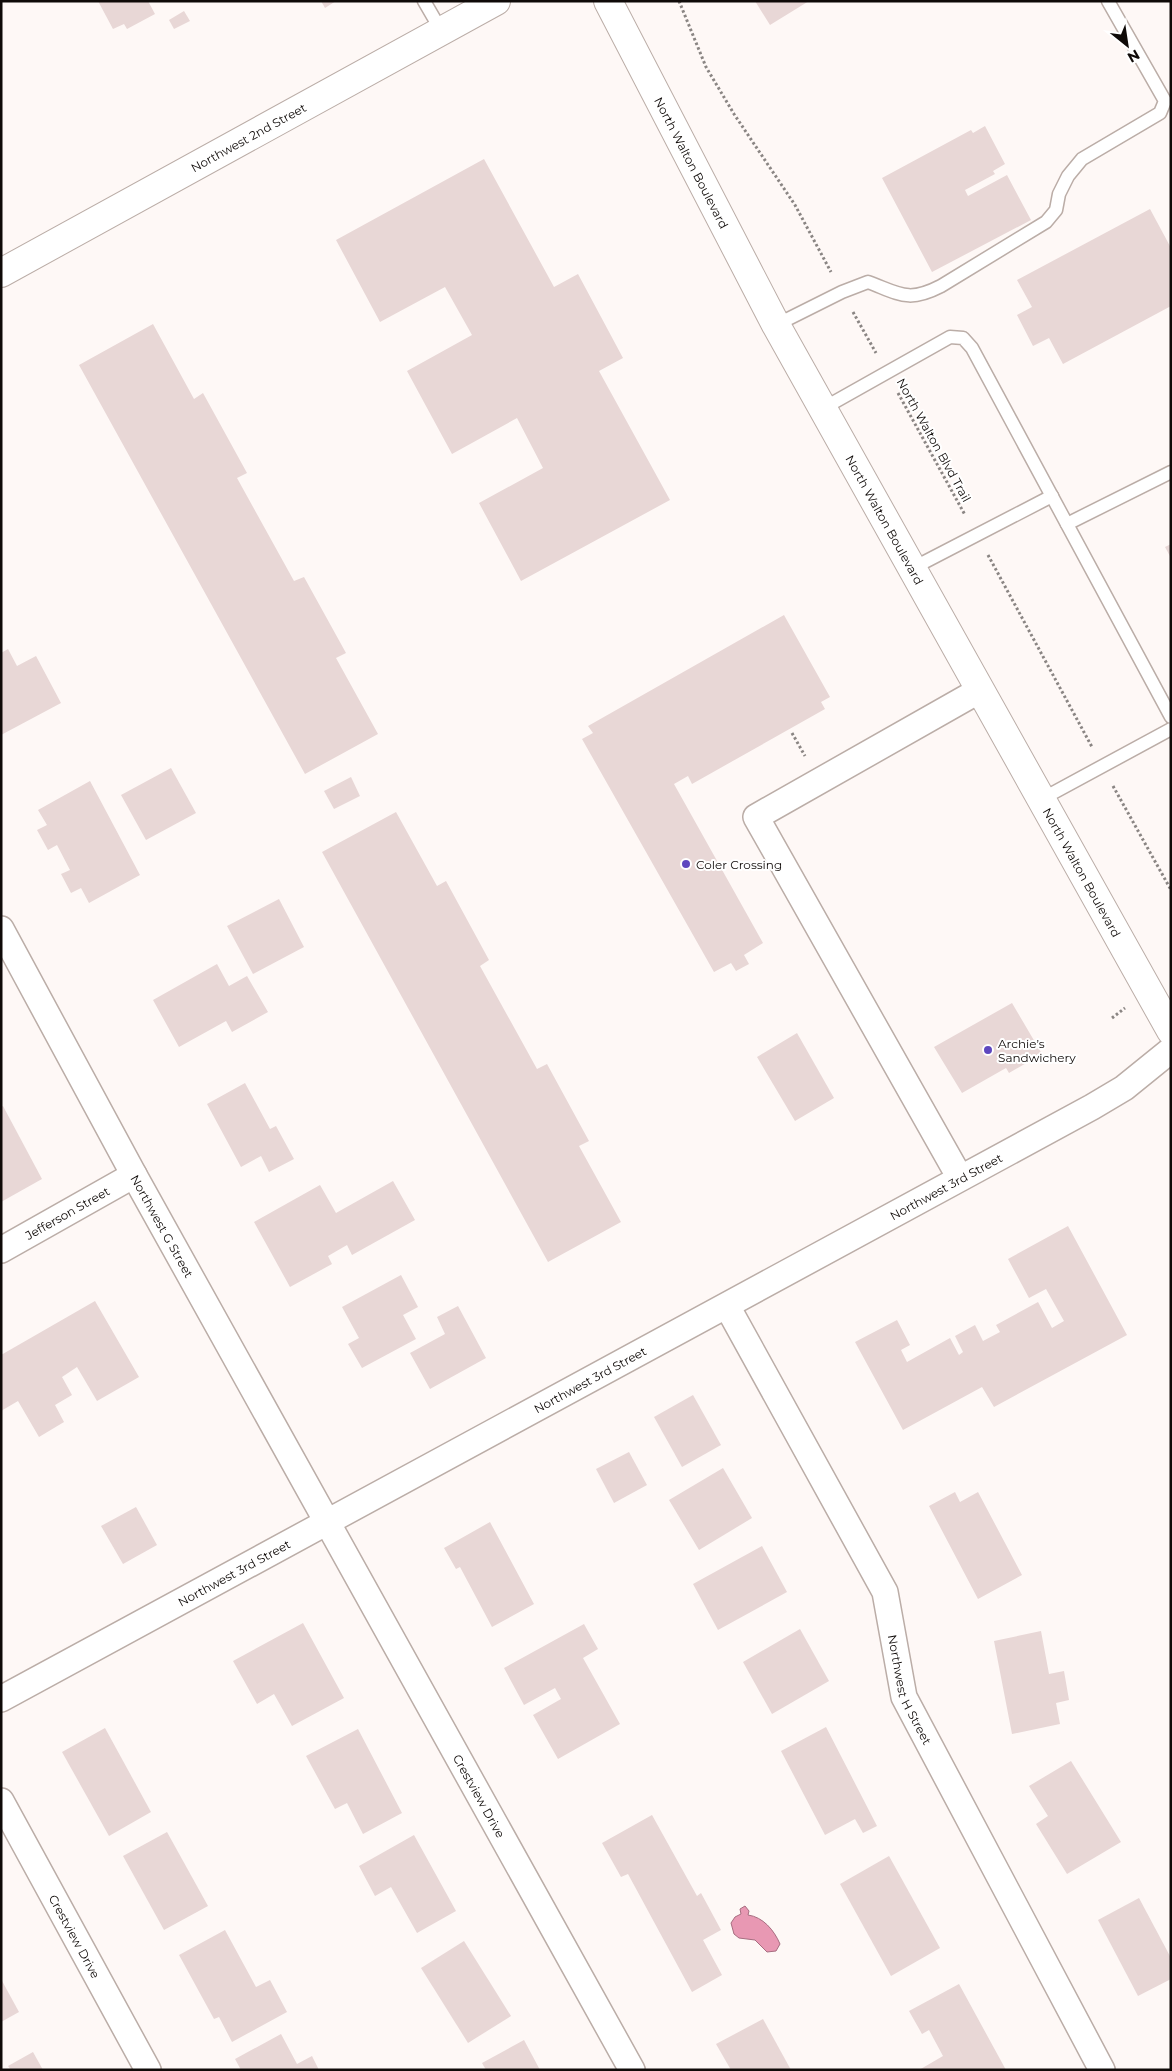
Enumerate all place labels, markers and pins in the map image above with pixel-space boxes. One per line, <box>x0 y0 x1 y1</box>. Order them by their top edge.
place label: Coler Crossing <box>696 857 782 872</box>
marker: Coler Crossing <box>680 858 692 870</box>
place label: Archie’s Sandwichery <box>998 1036 1076 1065</box>
marker: Archie’s Sandwichery <box>982 1044 994 1056</box>

